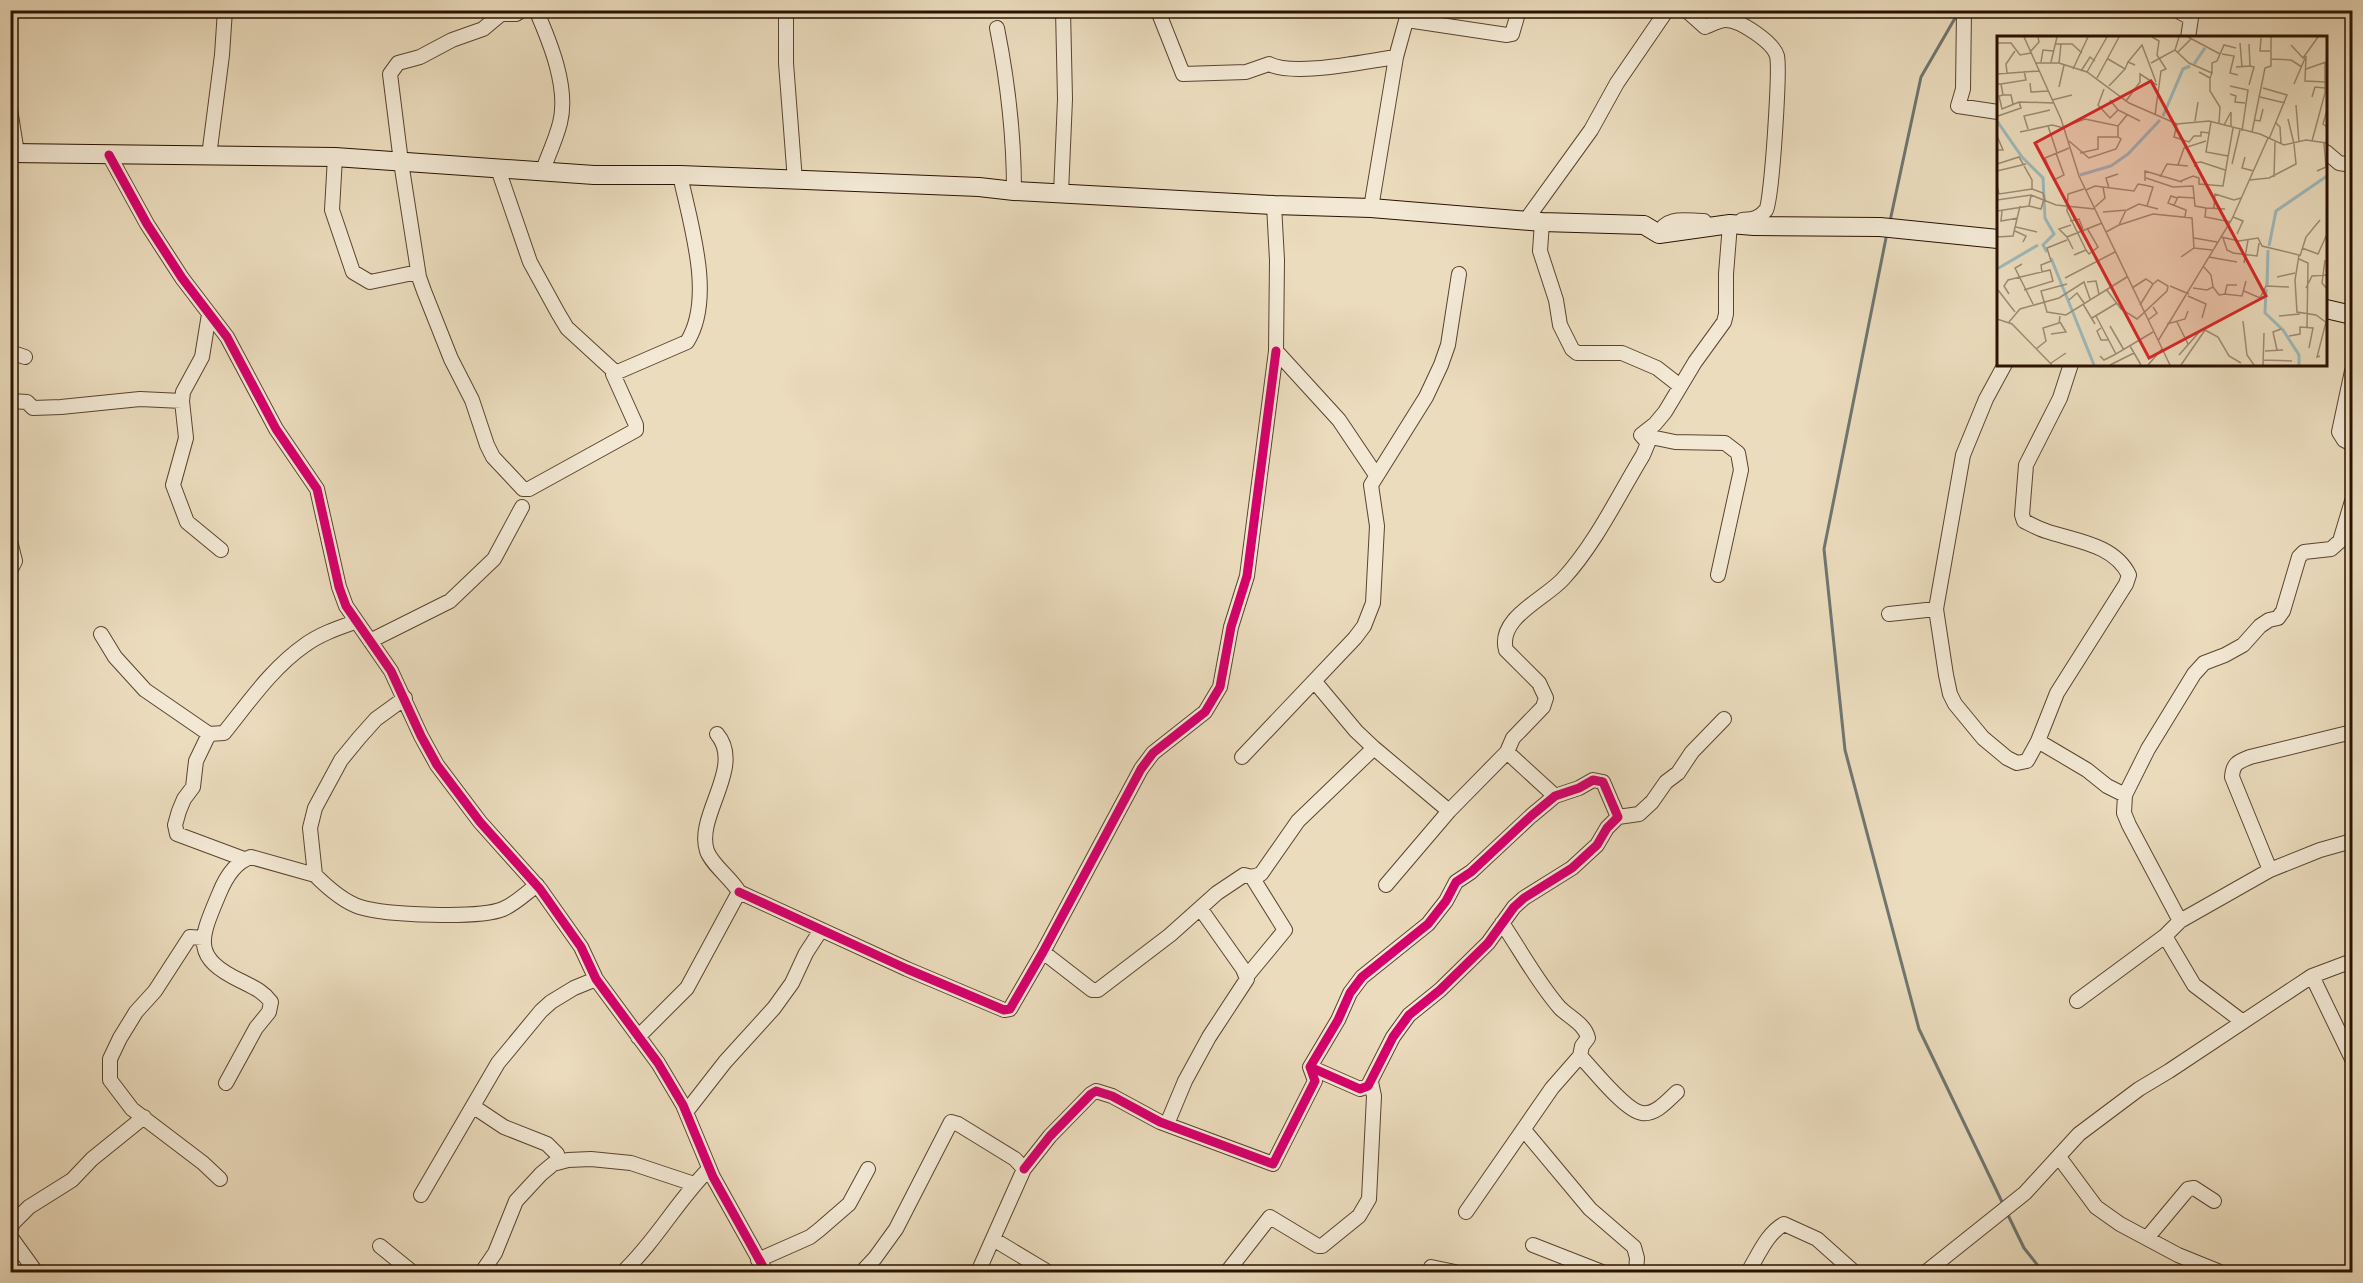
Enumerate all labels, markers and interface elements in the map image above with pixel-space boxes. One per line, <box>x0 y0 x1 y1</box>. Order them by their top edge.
inset map <box>1997 36 2327 366</box>

